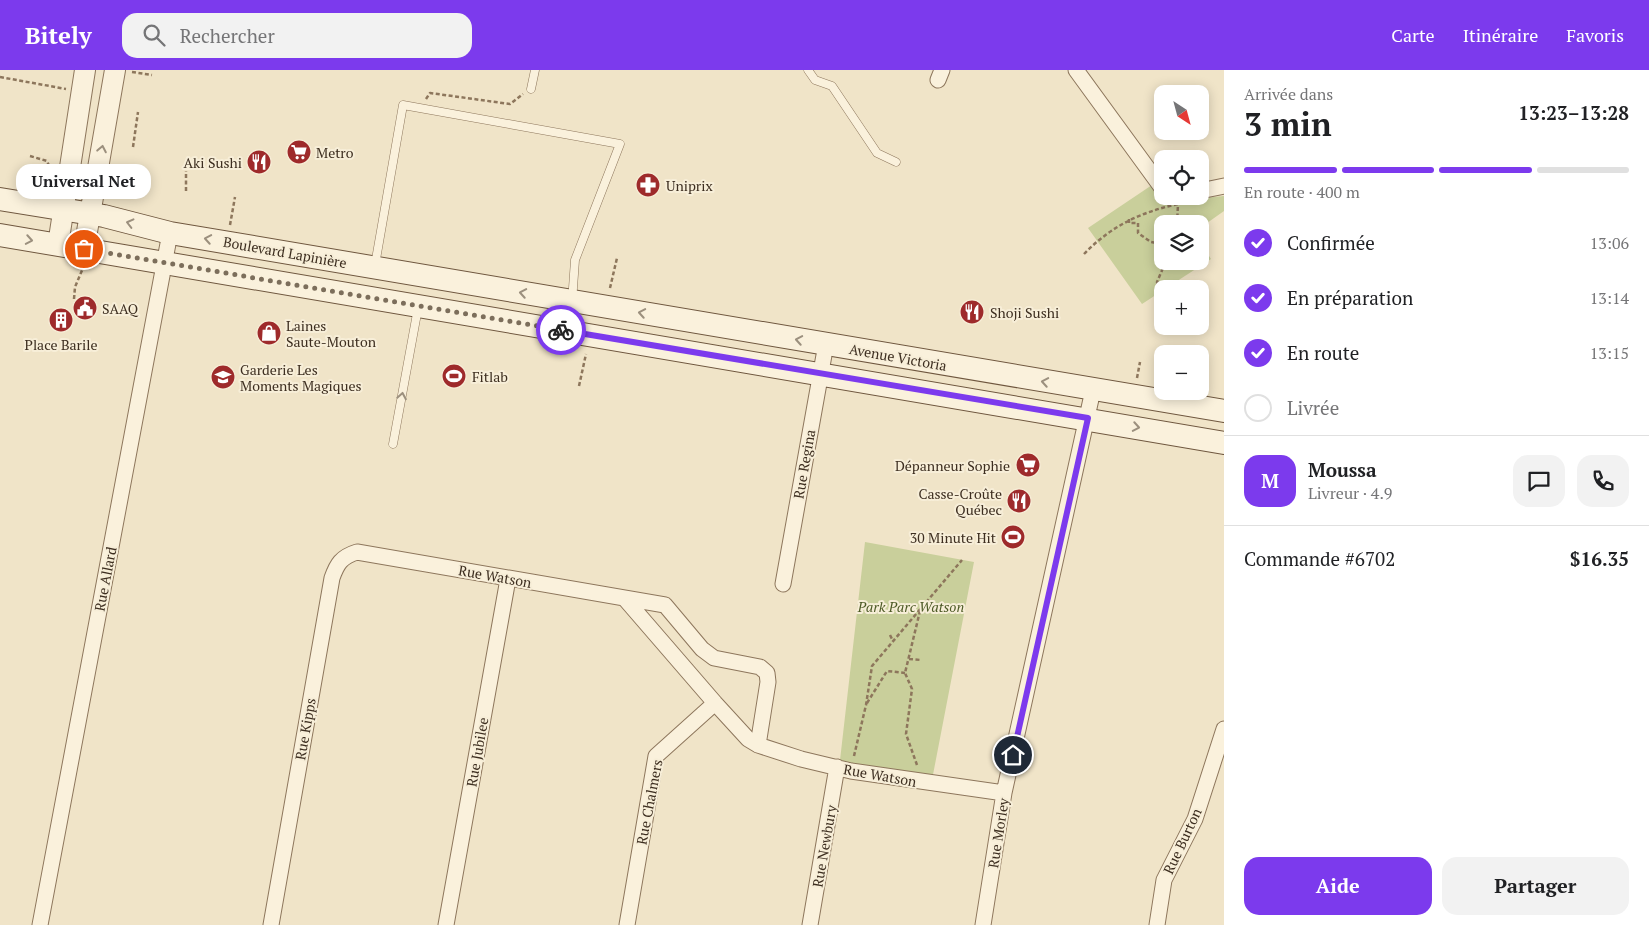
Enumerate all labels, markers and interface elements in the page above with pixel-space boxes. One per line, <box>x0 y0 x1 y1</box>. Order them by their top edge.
search box <box>122 13 472 58</box>
text: Bitely <box>25 19 92 51</box>
icon: search <box>140 21 168 49</box>
text: Rechercher <box>180 23 275 48</box>
text: Carte <box>1391 23 1435 47</box>
text: Itinéraire <box>1463 23 1538 47</box>
text: Favoris <box>1566 23 1624 47</box>
text: Arrivée dans <box>1244 83 1333 105</box>
north arrow <box>1154 85 1209 140</box>
map controls <box>1154 85 1209 400</box>
text: 13:23–13:28 <box>1518 100 1629 125</box>
text: 3 min <box>1244 103 1332 145</box>
supermarket icon: Metro <box>286 139 312 165</box>
place label: Metro <box>316 143 354 162</box>
one-way arrow <box>97 144 107 153</box>
restaurant icon: Aki Sushi <box>246 149 272 175</box>
button: locate <box>1154 150 1209 205</box>
place label: Aki Sushi <box>184 153 242 172</box>
callout: Universal Net <box>17 164 152 199</box>
text: Universal Net <box>32 170 135 192</box>
pharmacy icon: Uniprix <box>635 172 661 198</box>
place label: Uniprix <box>666 176 713 195</box>
text: En route · 400 m <box>1244 181 1360 203</box>
button: layers <box>1154 215 1209 270</box>
one-way arrow <box>126 218 135 229</box>
pin <box>63 228 105 270</box>
icon: check <box>1244 229 1272 257</box>
text: Confirmée <box>1287 230 1375 255</box>
street label: Boulevard Lapinière <box>222 232 348 272</box>
text: 13:06 <box>1590 232 1629 254</box>
one-way arrow <box>25 235 33 245</box>
icon: bag <box>70 235 98 263</box>
one-way arrow <box>204 235 212 245</box>
button: + <box>1154 280 1209 335</box>
icon: check <box>1244 284 1272 312</box>
text: En préparation <box>1287 285 1413 310</box>
text: 13:14 <box>1590 287 1629 309</box>
one-way arrow <box>519 288 528 298</box>
public building icon: SAAQ <box>72 295 98 321</box>
place label: SAAQ <box>102 299 139 318</box>
restaurant icon: Shoji Sushi <box>959 299 985 325</box>
place label: Shoji Sushi <box>990 303 1059 322</box>
courier <box>536 305 586 355</box>
building icon: Place Barile <box>48 307 74 333</box>
one-way arrow <box>638 309 646 319</box>
place label: Laines Saute-Mouton <box>286 316 377 351</box>
icon: bike <box>547 316 575 344</box>
shop icon: Laines Saute-Mouton <box>256 320 282 346</box>
place label: Place Barile <box>25 335 97 354</box>
one-way arrow <box>794 335 803 345</box>
street label: Avenue Victoria <box>848 339 948 375</box>
icon: check <box>1244 339 1272 367</box>
text: En route <box>1287 340 1359 365</box>
text: 13:15 <box>1590 342 1629 364</box>
button: − <box>1154 345 1209 400</box>
place label: Garderie Les Moments Magiques <box>240 360 362 395</box>
sports icon: Fitlab <box>441 363 467 389</box>
school or university icon: Garderie Les Moments Magiques <box>210 364 236 390</box>
place label: Fitlab <box>472 367 508 386</box>
one-way arrow <box>1041 377 1049 387</box>
one-way arrow <box>397 392 407 400</box>
text: Livrée <box>1287 395 1339 420</box>
one-way arrow <box>1131 421 1140 431</box>
street label: Rue Regina <box>789 428 819 500</box>
supermarket icon: Dépanneur Sophie <box>1015 452 1041 478</box>
button: chat <box>1513 455 1565 507</box>
button: phone <box>1577 455 1629 507</box>
place label: Dépanneur Sophie <box>895 456 1010 475</box>
text: Moussa <box>1308 457 1377 482</box>
text: M <box>1261 468 1279 493</box>
text: Livreur · 4.9 <box>1308 482 1392 504</box>
place label: Casse-Croûte Québec <box>918 484 1002 519</box>
restaurant icon: Casse-Croûte Québec <box>1006 488 1032 514</box>
sports icon: 30 Minute Hit <box>1000 524 1026 550</box>
place label: 30 Minute Hit <box>910 528 997 547</box>
street label: Rue Allard <box>89 545 121 613</box>
text: Commande #6702 <box>1244 546 1395 571</box>
text: $16.35 <box>1570 546 1629 571</box>
street label: Rue Watson <box>457 560 534 592</box>
park label: Park Parc Watson <box>857 597 964 616</box>
street label: Rue Kipps <box>290 697 320 761</box>
street label: Rue Jubilee <box>462 716 492 788</box>
pin <box>992 734 1034 776</box>
icon: home <box>999 741 1027 769</box>
street label: Rue Chalmers <box>631 758 667 846</box>
street label: Rue Watson <box>842 759 919 791</box>
street label: Rue Morley <box>983 796 1013 869</box>
street label: Rue Newbury <box>807 802 841 889</box>
street label: Rue Burton <box>1158 804 1206 877</box>
button: Aide <box>1244 857 1432 915</box>
button: Partager <box>1442 857 1629 915</box>

